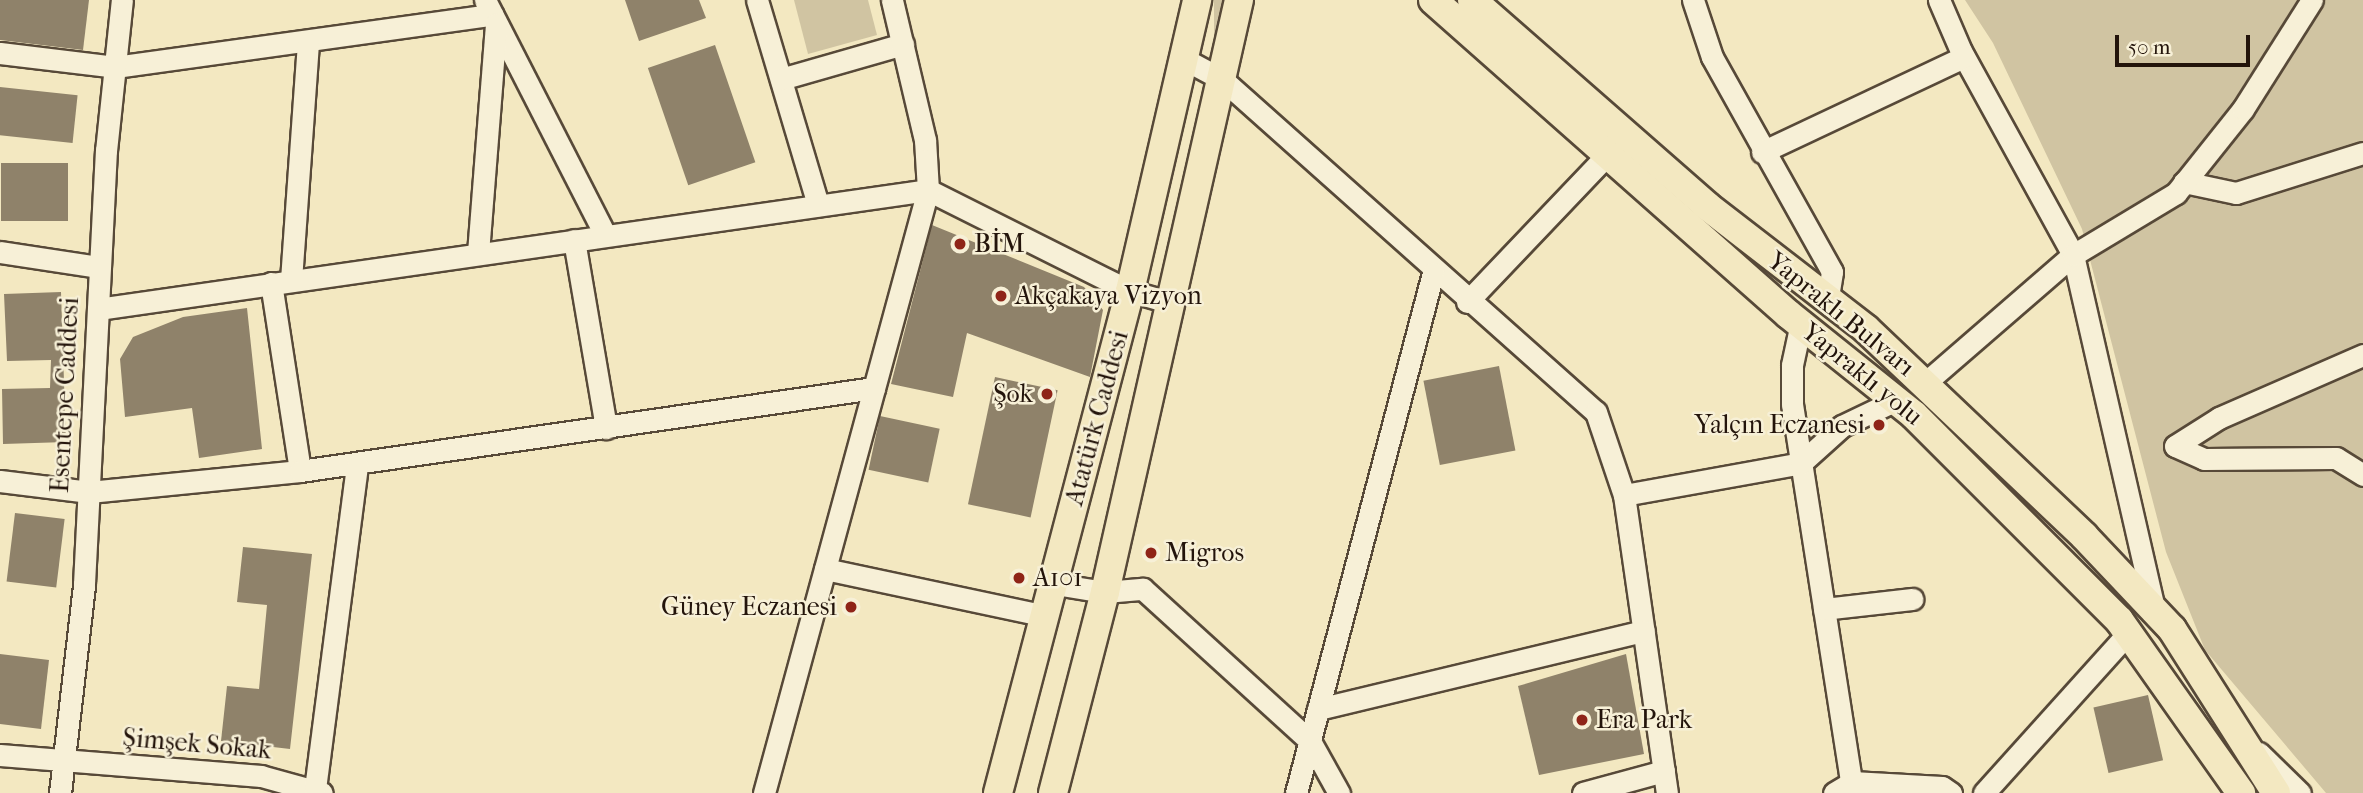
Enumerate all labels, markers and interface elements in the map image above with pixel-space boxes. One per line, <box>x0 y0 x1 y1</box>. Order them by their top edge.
scale bar <box>2118 21 2253 65</box>
text: 50 m <box>2128 35 2171 59</box>
place label: BİM <box>974 228 1025 260</box>
marker: BİM <box>952 236 968 252</box>
street label: Yapraklı Bulvarı <box>1761 245 1921 383</box>
place label: Akçakaya Vizyon <box>1015 280 1202 312</box>
marker: Akçakaya Vizyon <box>993 288 1009 304</box>
street label: Esentepe Caddesi <box>44 296 86 494</box>
street label: Yapraklı yolu <box>1795 316 1929 432</box>
street label: Atatürk Caddesi <box>1059 327 1135 509</box>
place label: Şok <box>993 378 1033 410</box>
marker: Şok <box>1039 386 1055 402</box>
place label: Yalçın Eczanesi <box>1695 409 1865 441</box>
marker: Yalçın Eczanesi <box>1871 417 1887 433</box>
place label: Migros <box>1165 537 1244 569</box>
marker: Migros <box>1143 545 1159 561</box>
place label: A101 <box>1033 562 1082 594</box>
marker: A101 <box>1011 570 1027 586</box>
place label: Güney Eczanesi <box>661 591 837 623</box>
marker: Güney Eczanesi <box>843 599 859 615</box>
place label: Era Park <box>1596 704 1692 736</box>
marker: Era Park <box>1574 712 1590 728</box>
street label: Şimşek Sokak <box>121 722 273 766</box>

